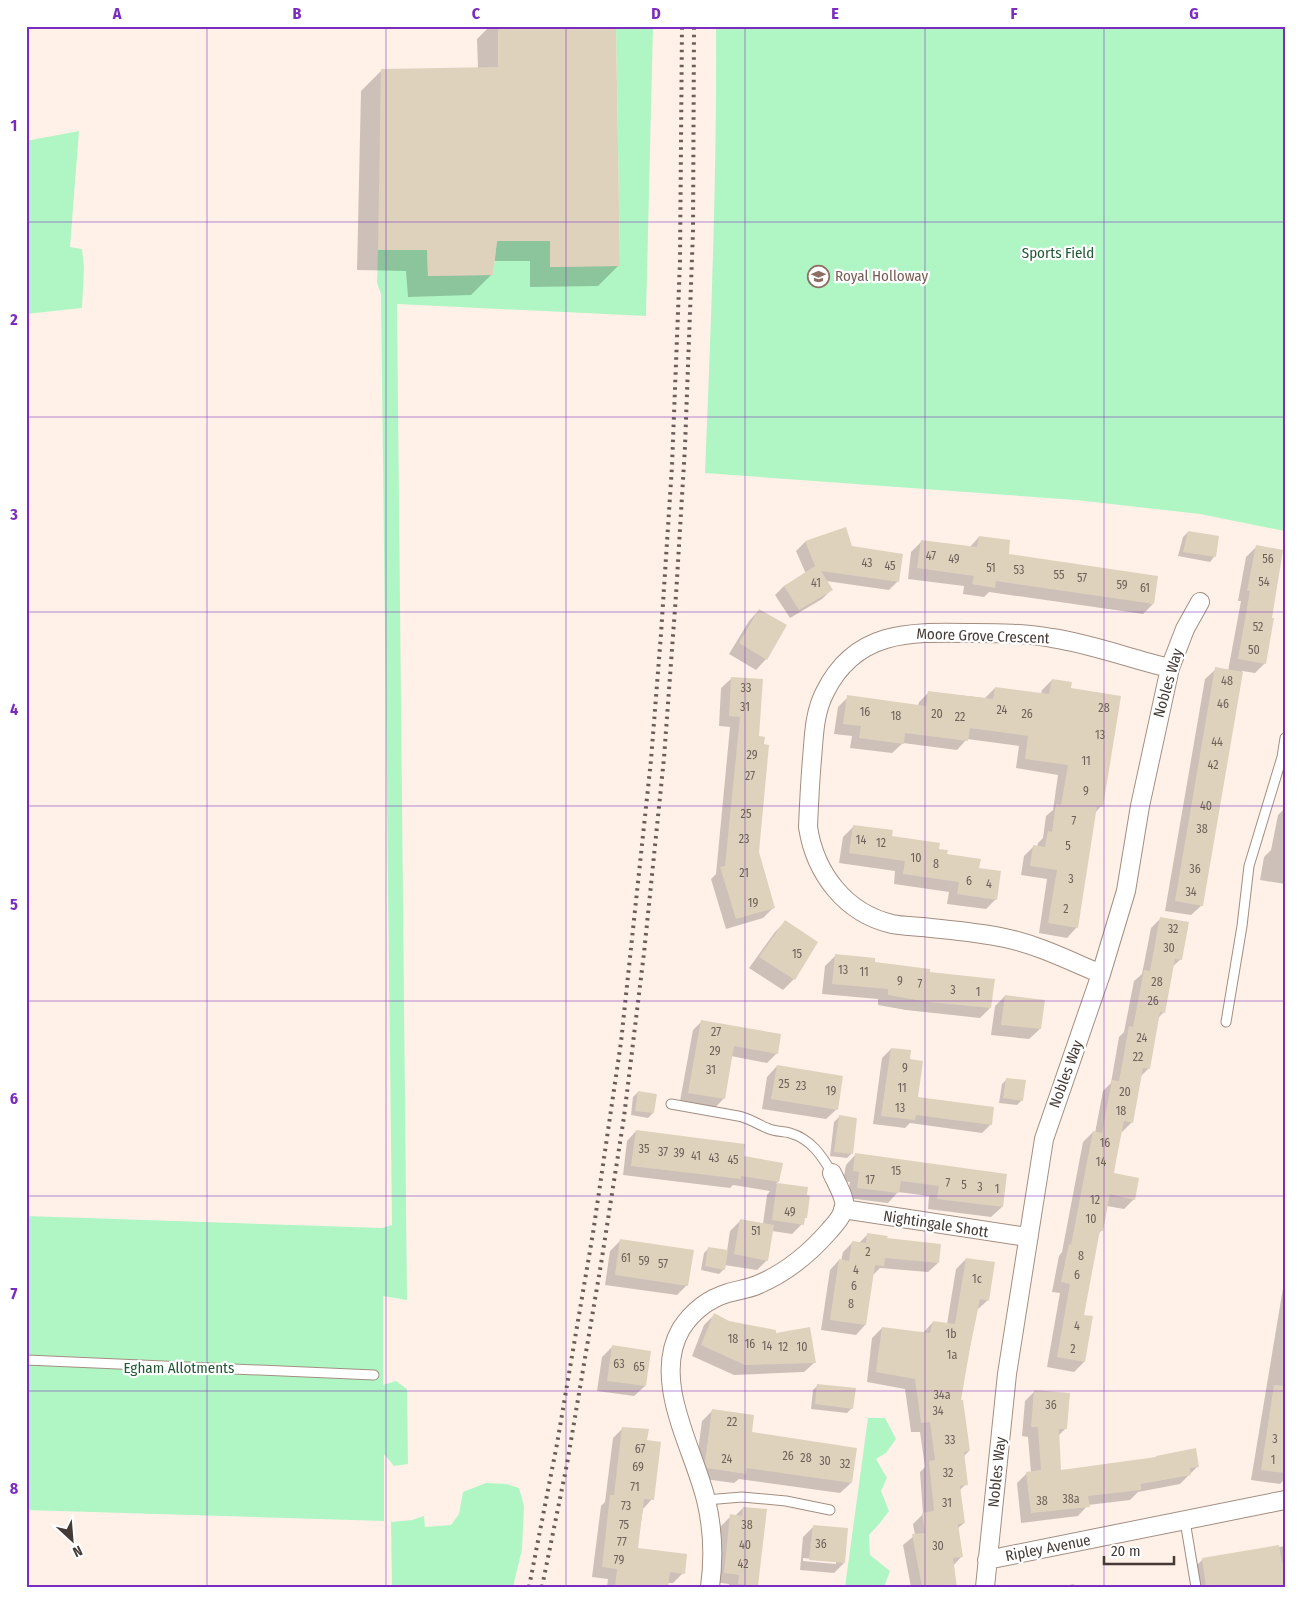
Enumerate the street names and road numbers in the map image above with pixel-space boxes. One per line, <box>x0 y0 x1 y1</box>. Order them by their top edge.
street label: Moore Grove Crescent <box>916 625 1050 647</box>
street label: Nobles Way <box>1150 646 1186 720</box>
street label: Nobles Way <box>1045 1037 1087 1110</box>
street label: Nightingale Shott <box>882 1207 990 1241</box>
street label: Nobles Way <box>984 1436 1010 1508</box>
street label: Ripley Avenue <box>1004 1531 1092 1565</box>

